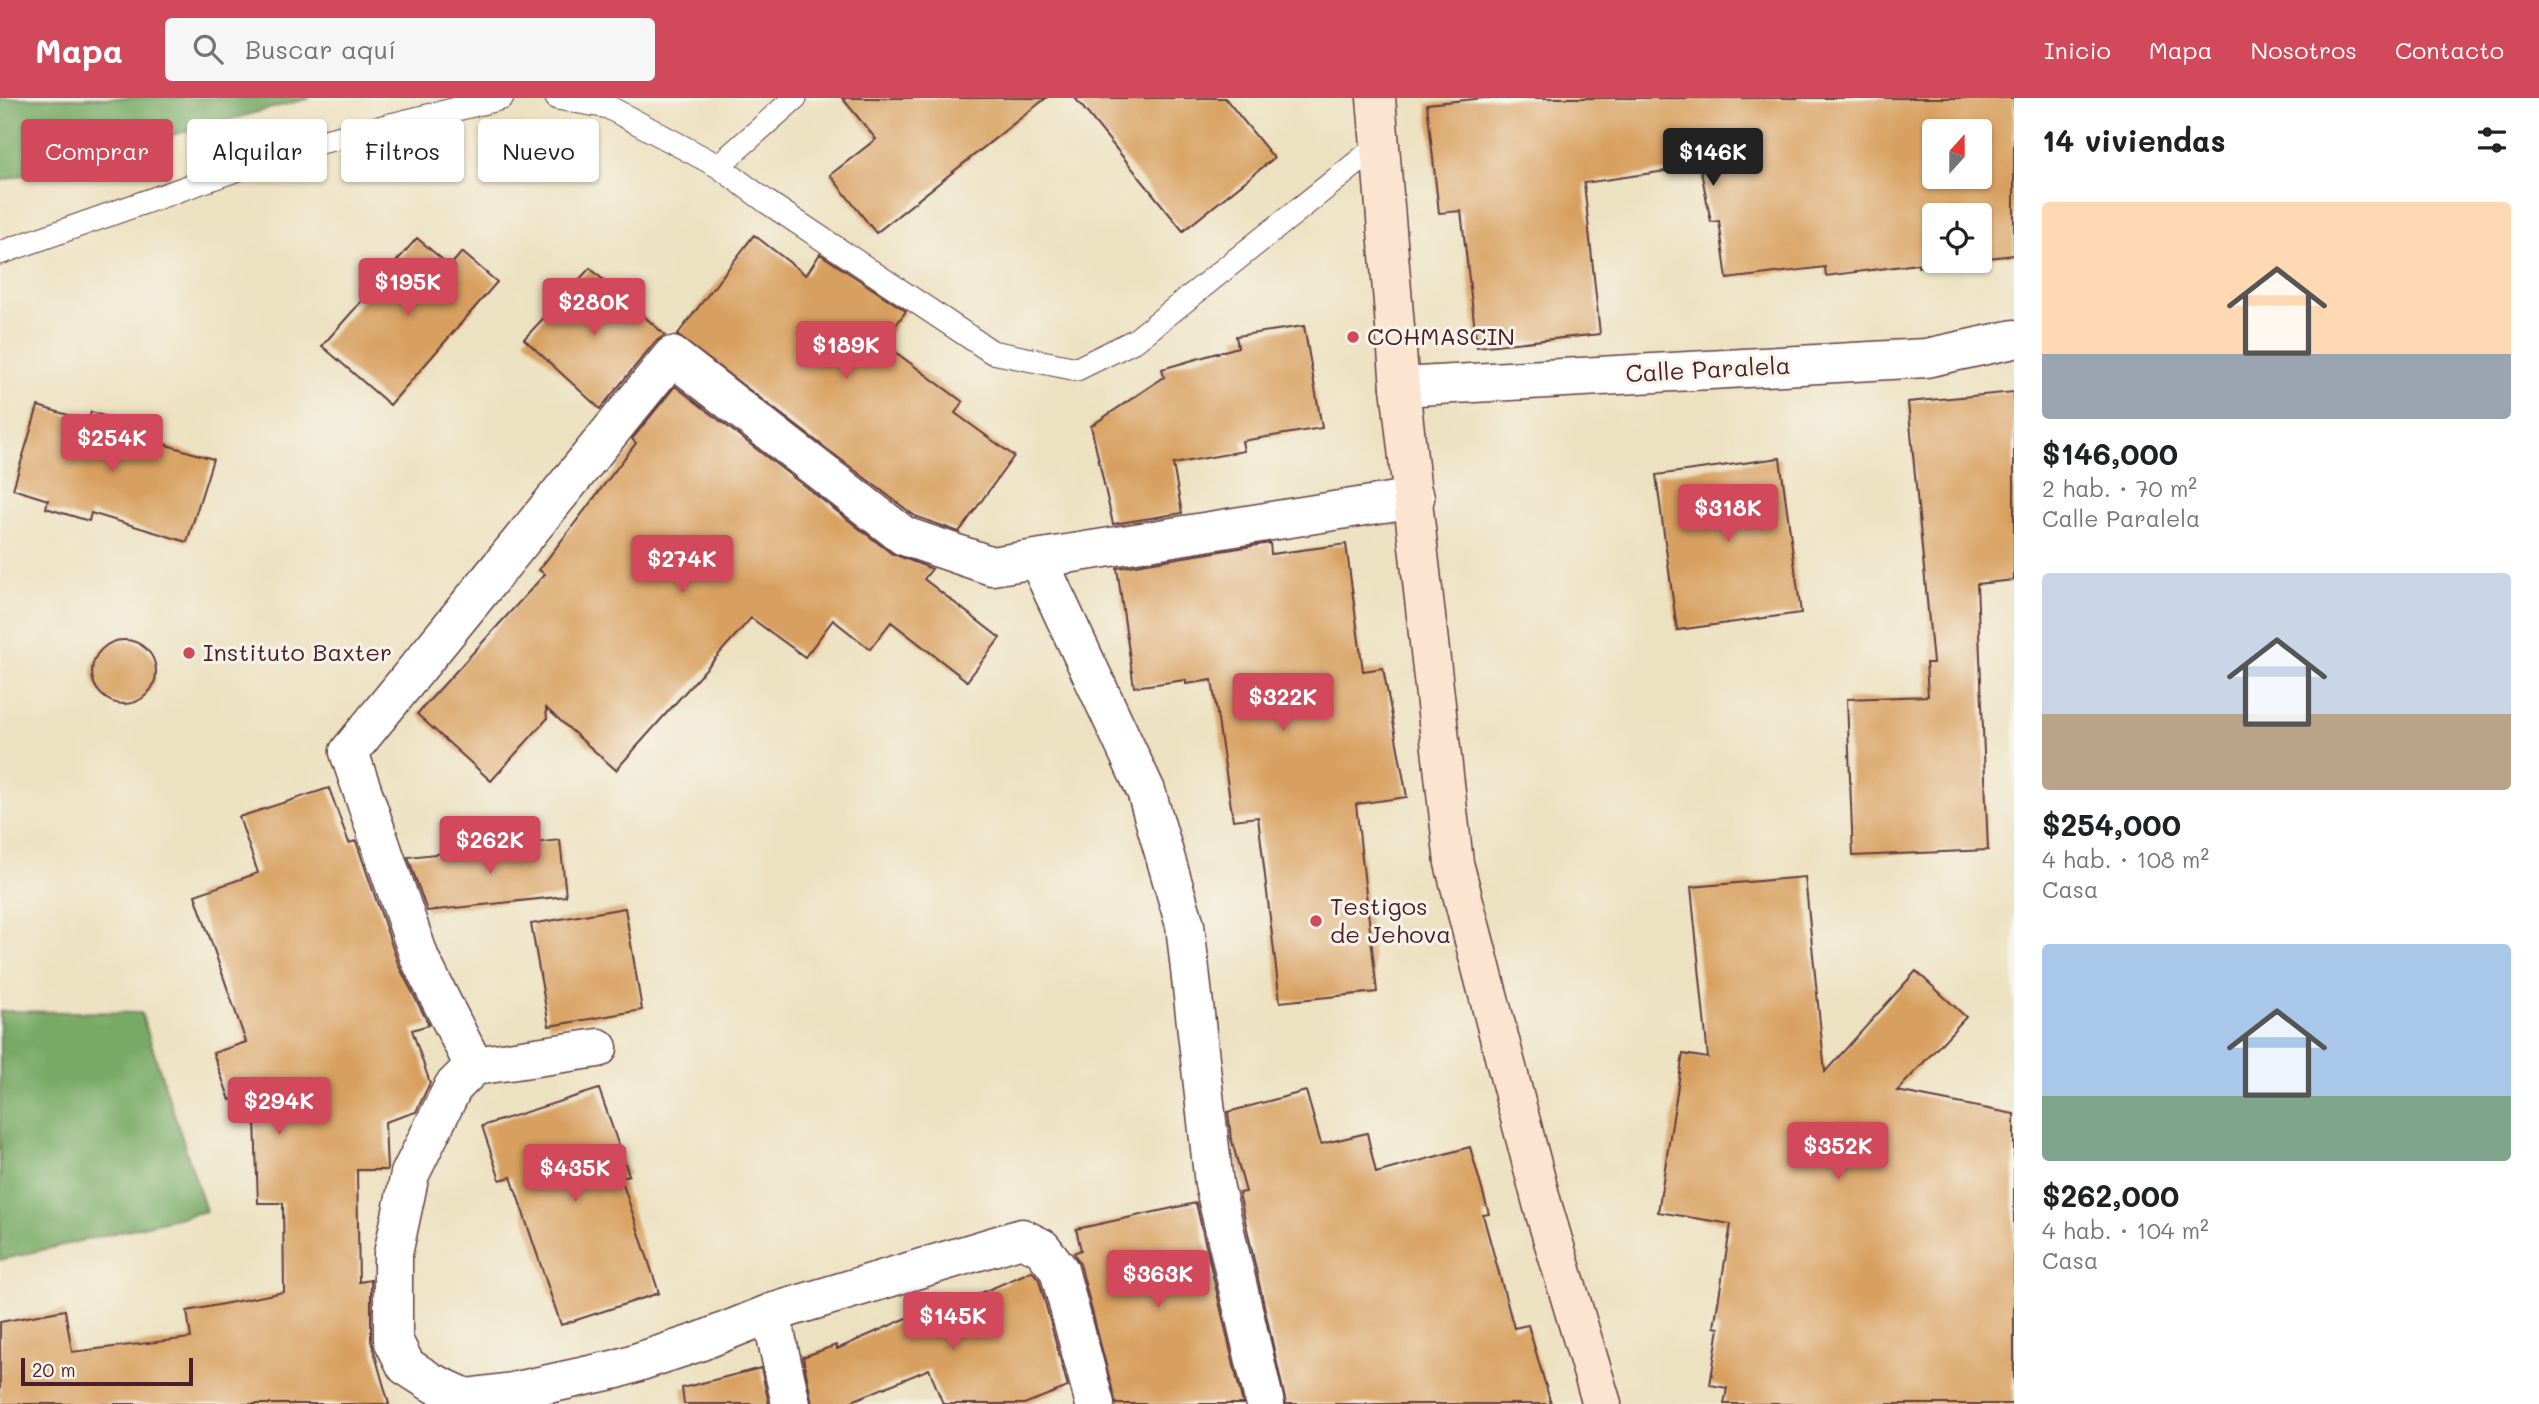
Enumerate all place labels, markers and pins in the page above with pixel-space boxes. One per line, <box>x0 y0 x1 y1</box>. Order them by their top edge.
pin: $146K <box>1664 129 1762 188</box>
pin: $195K <box>359 258 457 318</box>
pin: $280K <box>545 278 643 338</box>
place label: COHMASCIN <box>1367 320 1515 351</box>
pin: $189K <box>797 322 895 381</box>
marker: COHMASCIN <box>1345 329 1361 345</box>
pin: $254K <box>63 414 161 474</box>
pin: $318K <box>1679 484 1777 544</box>
pin: $274K <box>633 536 731 595</box>
place label: Instituto Baxter <box>203 636 392 667</box>
marker: Instituto Baxter <box>181 645 197 661</box>
pin: $322K <box>1234 674 1332 733</box>
pin: $262K <box>441 816 539 876</box>
place label: Testigos de Jehova <box>1330 890 1451 949</box>
marker: Testigos de Jehova <box>1308 913 1324 929</box>
pin: $294K <box>230 1077 328 1137</box>
pin: $352K <box>1789 1122 1887 1182</box>
pin: $435K <box>526 1144 624 1204</box>
pin: $363K <box>1109 1250 1207 1310</box>
pin: $145K <box>904 1292 1002 1352</box>

